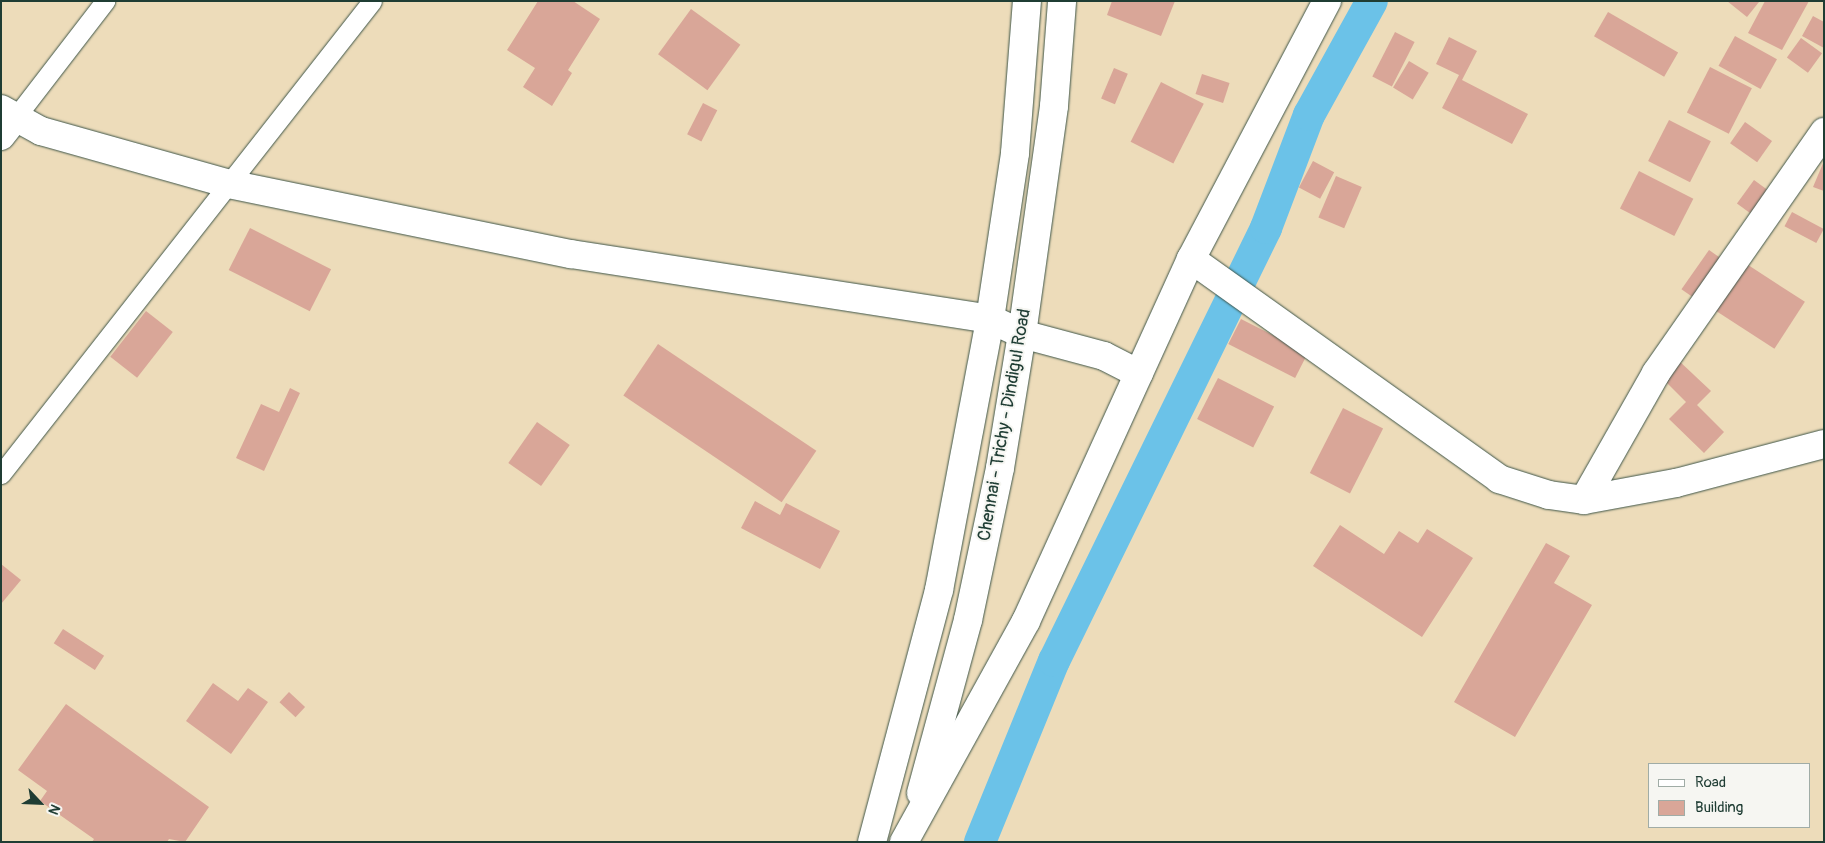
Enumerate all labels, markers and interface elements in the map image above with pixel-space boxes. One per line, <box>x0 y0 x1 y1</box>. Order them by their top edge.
street label: Chennai - Trichy - Dindigul Road <box>974 307 1036 543</box>
legend <box>1648 763 1810 828</box>
text: Road <box>1695 773 1726 792</box>
north arrow <box>15 778 65 828</box>
text: Building <box>1695 798 1743 817</box>
text: N <box>44 802 64 817</box>

